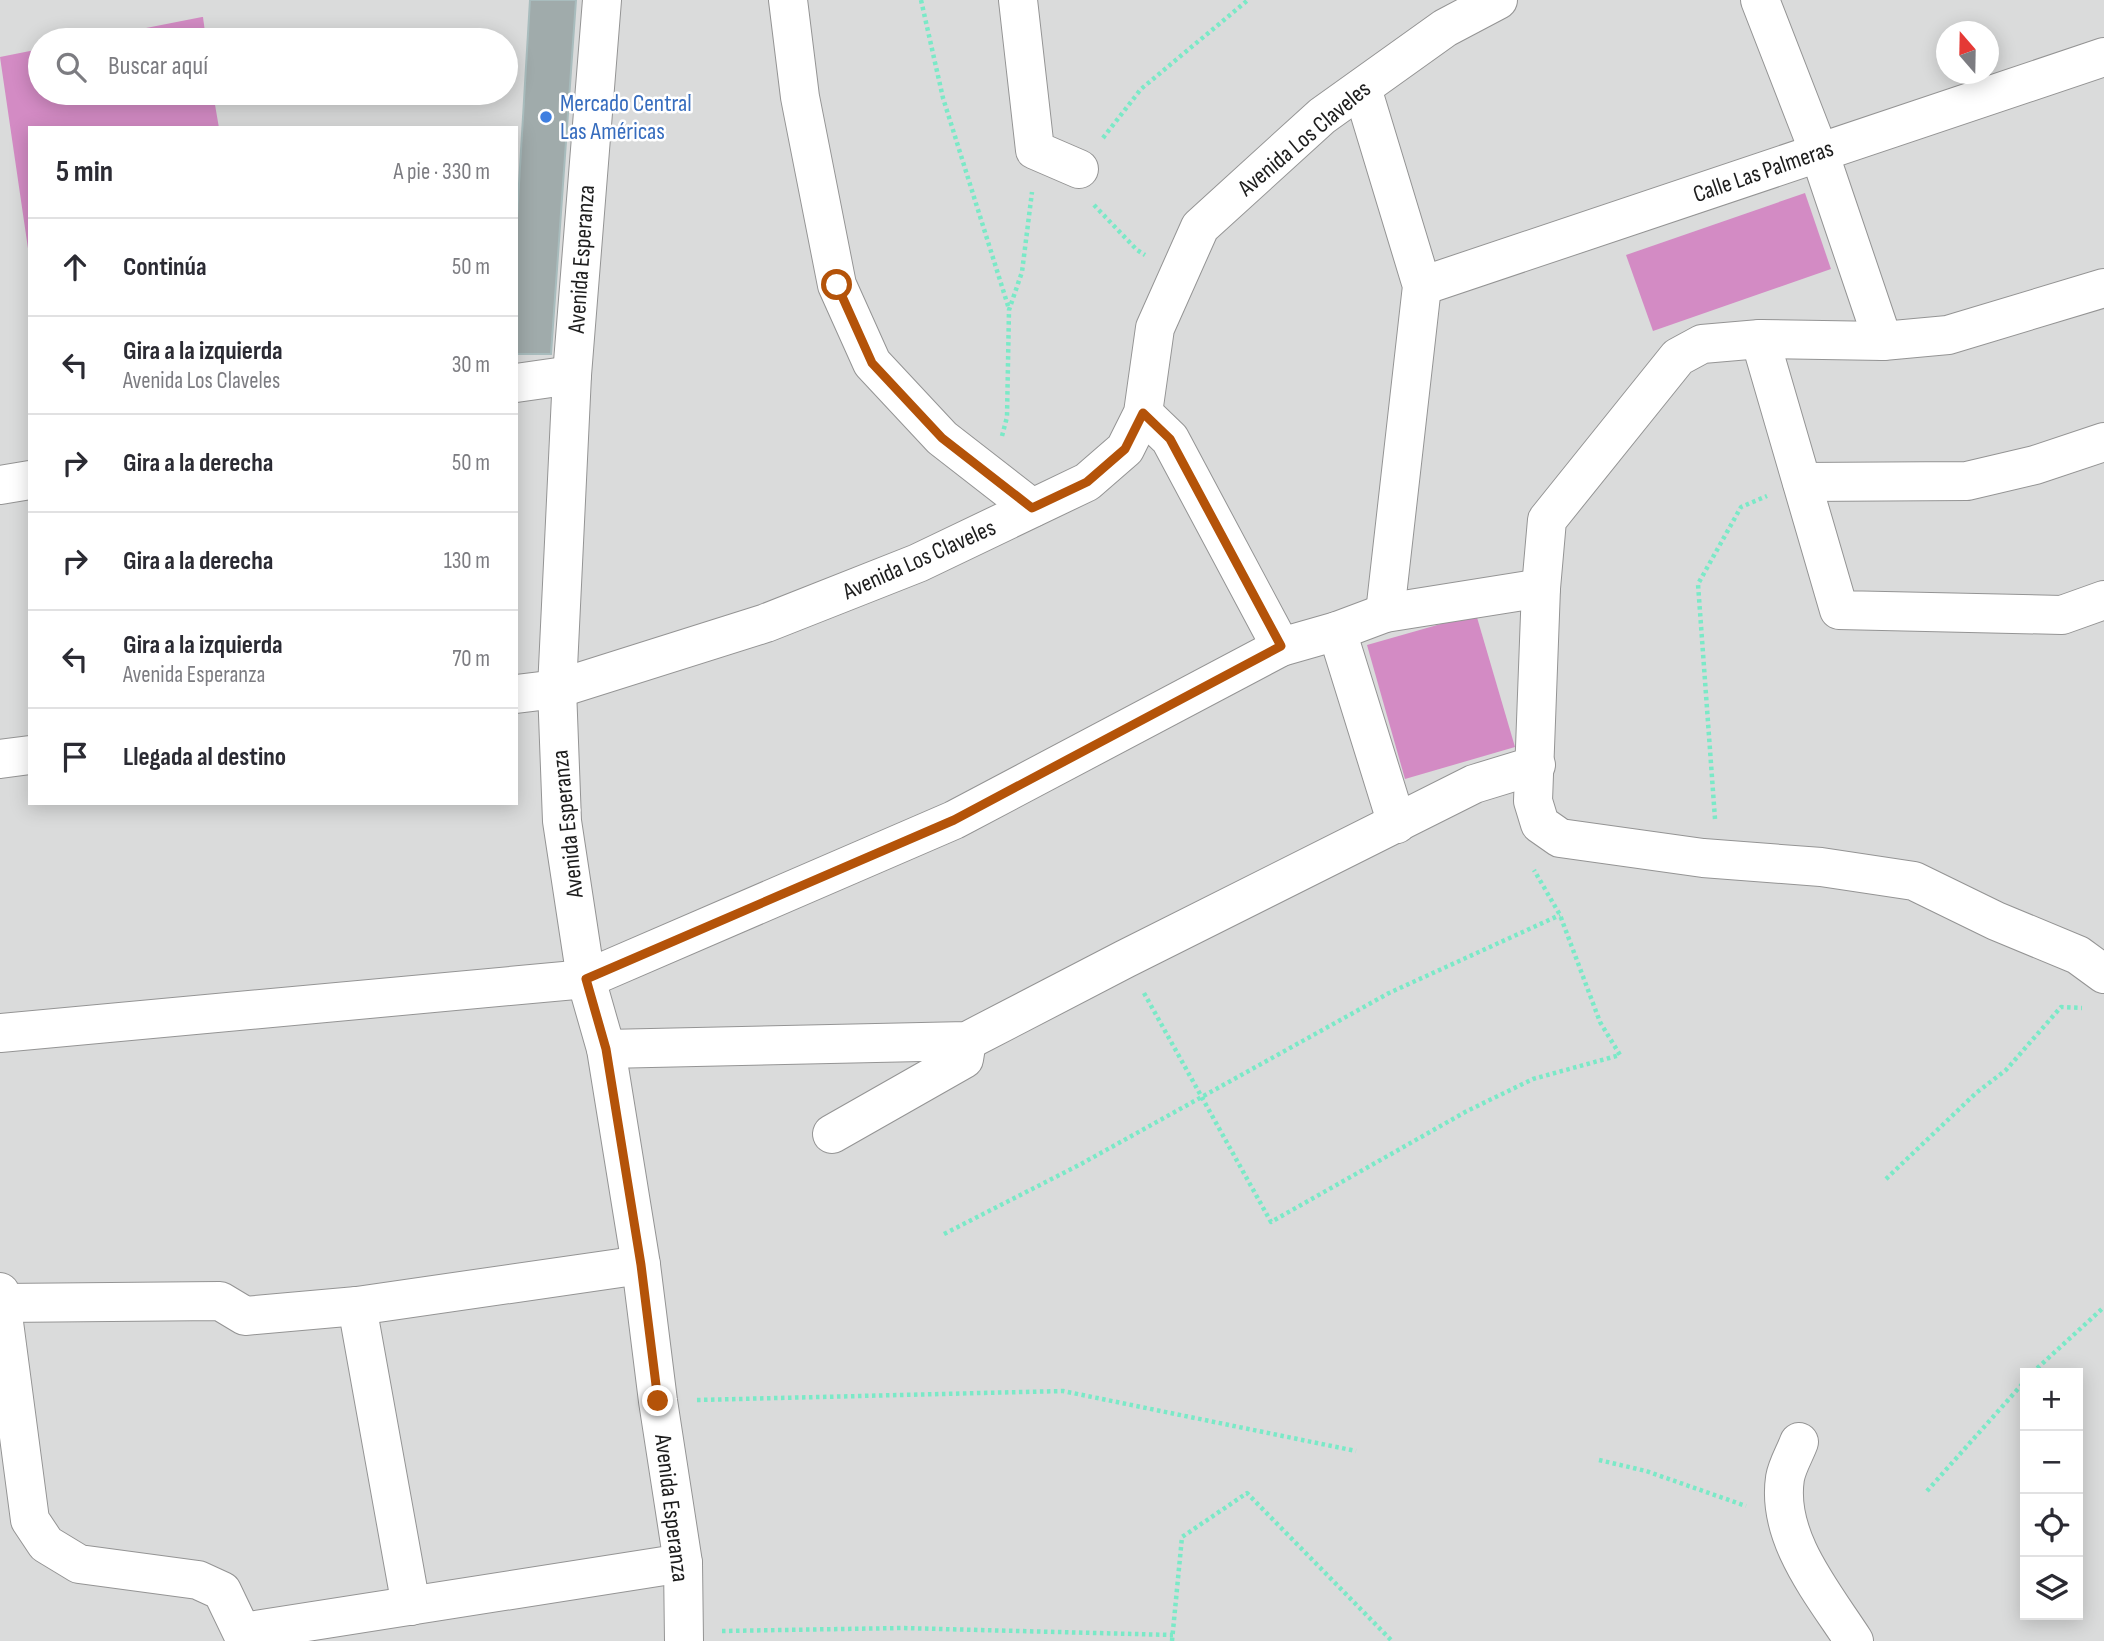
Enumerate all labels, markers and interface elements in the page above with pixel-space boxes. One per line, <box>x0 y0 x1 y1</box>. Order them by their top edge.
north arrow <box>1936 21 1999 84</box>
search box <box>28 28 518 105</box>
icon: search <box>52 48 90 86</box>
text: Buscar aquí <box>108 51 208 82</box>
street label: Avenida Los Claveles <box>1231 75 1377 203</box>
place label: Mercado Central Las Américas <box>560 89 692 146</box>
marker: Mercado Central Las Américas <box>538 109 554 125</box>
street label: Calle Las Palmeras <box>1689 134 1837 209</box>
text: 5 min <box>56 154 113 190</box>
text: A pie · 330 m <box>394 158 490 186</box>
street label: Avenida Esperanza <box>562 184 601 335</box>
icon: ahead <box>56 248 94 286</box>
text: Continúa <box>123 252 207 283</box>
text: 50 m <box>452 253 490 281</box>
route start <box>821 269 852 300</box>
text: Gira a la izquierda <box>123 336 283 367</box>
icon: left <box>56 346 94 384</box>
text: 30 m <box>452 351 490 379</box>
text: Avenida Los Claveles <box>123 367 280 395</box>
icon: right <box>56 444 94 482</box>
text: Gira a la derecha <box>123 448 273 479</box>
text: 50 m <box>452 449 490 477</box>
street label: Avenida Los Claveles <box>837 513 1000 607</box>
icon: right <box>56 542 94 580</box>
text: Gira a la derecha <box>123 546 273 577</box>
text: 130 m <box>444 547 490 575</box>
text: Gira a la izquierda <box>123 630 283 661</box>
icon: left <box>56 640 94 678</box>
text: 70 m <box>452 645 490 673</box>
text: Avenida Esperanza <box>123 661 265 689</box>
icon: arrive <box>56 738 94 776</box>
text: Llegada al destino <box>123 742 286 773</box>
street label: Avenida Esperanza <box>545 749 590 900</box>
map controls <box>2020 1368 2083 1620</box>
button: + <box>2020 1368 2083 1431</box>
route end <box>642 1385 673 1416</box>
button: − <box>2020 1431 2083 1494</box>
street label: Avenida Esperanza <box>648 1432 695 1584</box>
button: locate <box>2020 1494 2083 1557</box>
button: layers <box>2020 1557 2083 1620</box>

